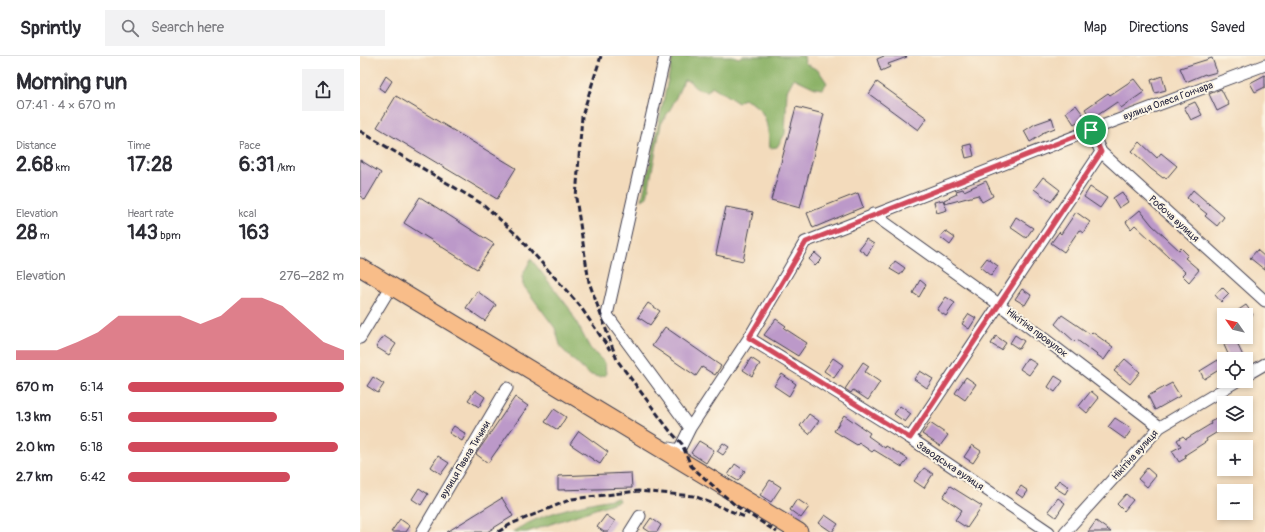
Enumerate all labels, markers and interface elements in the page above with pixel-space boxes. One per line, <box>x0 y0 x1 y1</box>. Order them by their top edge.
search box <box>105 10 385 46</box>
text: Sprintly <box>20 16 81 40</box>
icon: search <box>119 17 141 39</box>
text: Search here <box>151 18 224 37</box>
text: Map <box>1084 19 1107 36</box>
text: Directions <box>1129 19 1188 36</box>
text: Saved <box>1210 19 1245 36</box>
text: Morning run <box>16 68 127 96</box>
button: share <box>302 69 344 111</box>
street label: вулиця Олеся Гончара <box>1121 79 1215 123</box>
text: 07:41 · 4 × 670 m <box>16 97 116 113</box>
pin <box>1074 113 1108 147</box>
icon: arrive <box>1080 119 1102 141</box>
text: Distance <box>16 139 56 152</box>
text: Time <box>127 139 150 152</box>
text: Pace <box>239 139 260 152</box>
text: 2.68 <box>16 152 53 177</box>
text: 17:28 <box>127 152 172 177</box>
text: 6:31 <box>239 152 275 177</box>
text: km <box>53 161 70 174</box>
text: /km <box>275 161 295 174</box>
street label: Робоча вулиця <box>1147 193 1202 245</box>
text: Elevation <box>16 207 58 220</box>
text: Heart rate <box>127 207 174 220</box>
text: kcal <box>239 207 257 220</box>
text: 28 <box>16 220 37 245</box>
text: 143 <box>127 220 158 245</box>
text: 163 <box>239 220 269 245</box>
text: m <box>37 229 49 242</box>
text: bpm <box>158 229 181 242</box>
text: Elevation <box>16 268 66 284</box>
text: 276–282 m <box>279 268 344 284</box>
street label: Нікітіна провулок <box>1004 306 1070 360</box>
north arrow <box>1217 308 1253 344</box>
map controls <box>1217 308 1253 520</box>
button: locate <box>1217 352 1253 388</box>
text: 670 m <box>16 379 54 395</box>
text: 6:14 <box>80 379 104 395</box>
button: layers <box>1217 396 1253 432</box>
text: 1.3 km <box>16 409 51 425</box>
text: 6:51 <box>80 409 103 425</box>
street label: вулиця Павла Тичини <box>437 418 493 501</box>
street label: Нікітіна вулиця <box>1109 427 1161 483</box>
text: 2.0 km <box>16 439 55 455</box>
text: 6:18 <box>80 439 103 455</box>
street label: Заводська вулиця <box>914 439 986 493</box>
button: + <box>1217 440 1253 476</box>
text: 2.7 km <box>16 469 53 485</box>
text: 6:42 <box>80 469 106 485</box>
button: − <box>1217 484 1253 520</box>

